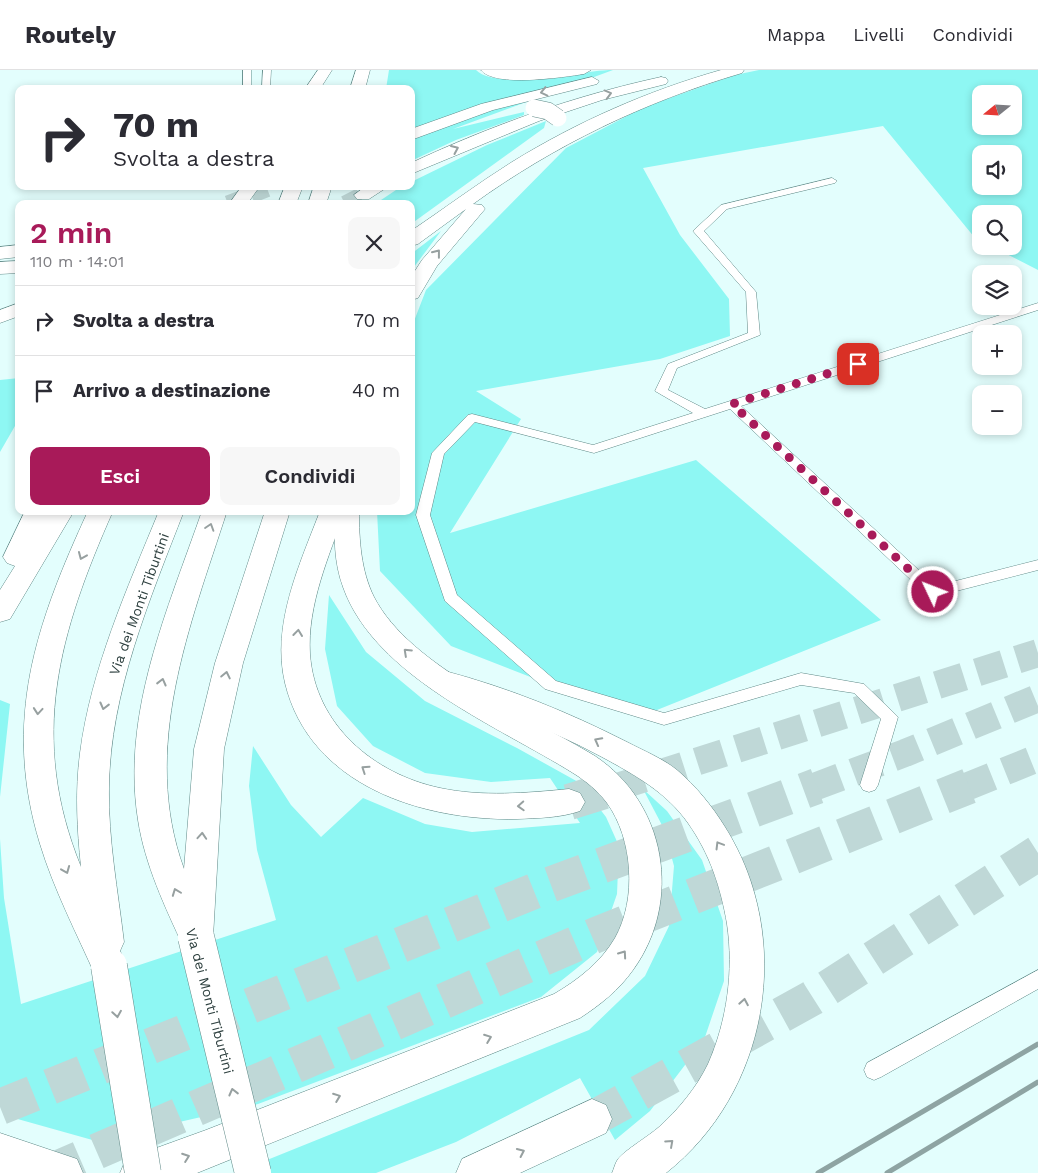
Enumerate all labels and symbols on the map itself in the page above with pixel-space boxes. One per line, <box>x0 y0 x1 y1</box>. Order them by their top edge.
north arrow <box>972 85 1022 135</box>
one-way arrow <box>539 86 548 97</box>
one-way arrow <box>603 89 612 99</box>
one-way arrow <box>450 144 459 155</box>
one-way arrow <box>431 249 440 259</box>
pin <box>837 343 879 385</box>
one-way arrow <box>204 523 214 531</box>
street label: Via dei Monti Tiburtini <box>106 531 172 677</box>
one-way arrow <box>77 551 88 560</box>
position arrow <box>906 565 958 617</box>
one-way arrow <box>292 628 303 636</box>
one-way arrow <box>403 649 412 658</box>
one-way arrow <box>220 671 231 680</box>
one-way arrow <box>156 677 167 686</box>
one-way arrow <box>99 701 110 710</box>
one-way arrow <box>33 708 44 716</box>
one-way arrow <box>595 737 604 747</box>
one-way arrow <box>361 766 371 775</box>
one-way arrow <box>516 800 524 811</box>
one-way arrow <box>197 831 208 839</box>
one-way arrow <box>715 841 725 850</box>
one-way arrow <box>59 865 70 874</box>
one-way arrow <box>172 888 182 897</box>
street label: Via dei Monti Tiburtini <box>183 927 237 1075</box>
one-way arrow <box>617 951 626 960</box>
one-way arrow <box>739 997 749 1006</box>
one-way arrow <box>112 1010 122 1018</box>
one-way arrow <box>483 1034 492 1044</box>
one-way arrow <box>228 1087 239 1096</box>
one-way arrow <box>332 1093 341 1104</box>
one-way arrow <box>665 1140 674 1149</box>
one-way arrow <box>515 1149 524 1159</box>
one-way arrow <box>181 1153 189 1163</box>

